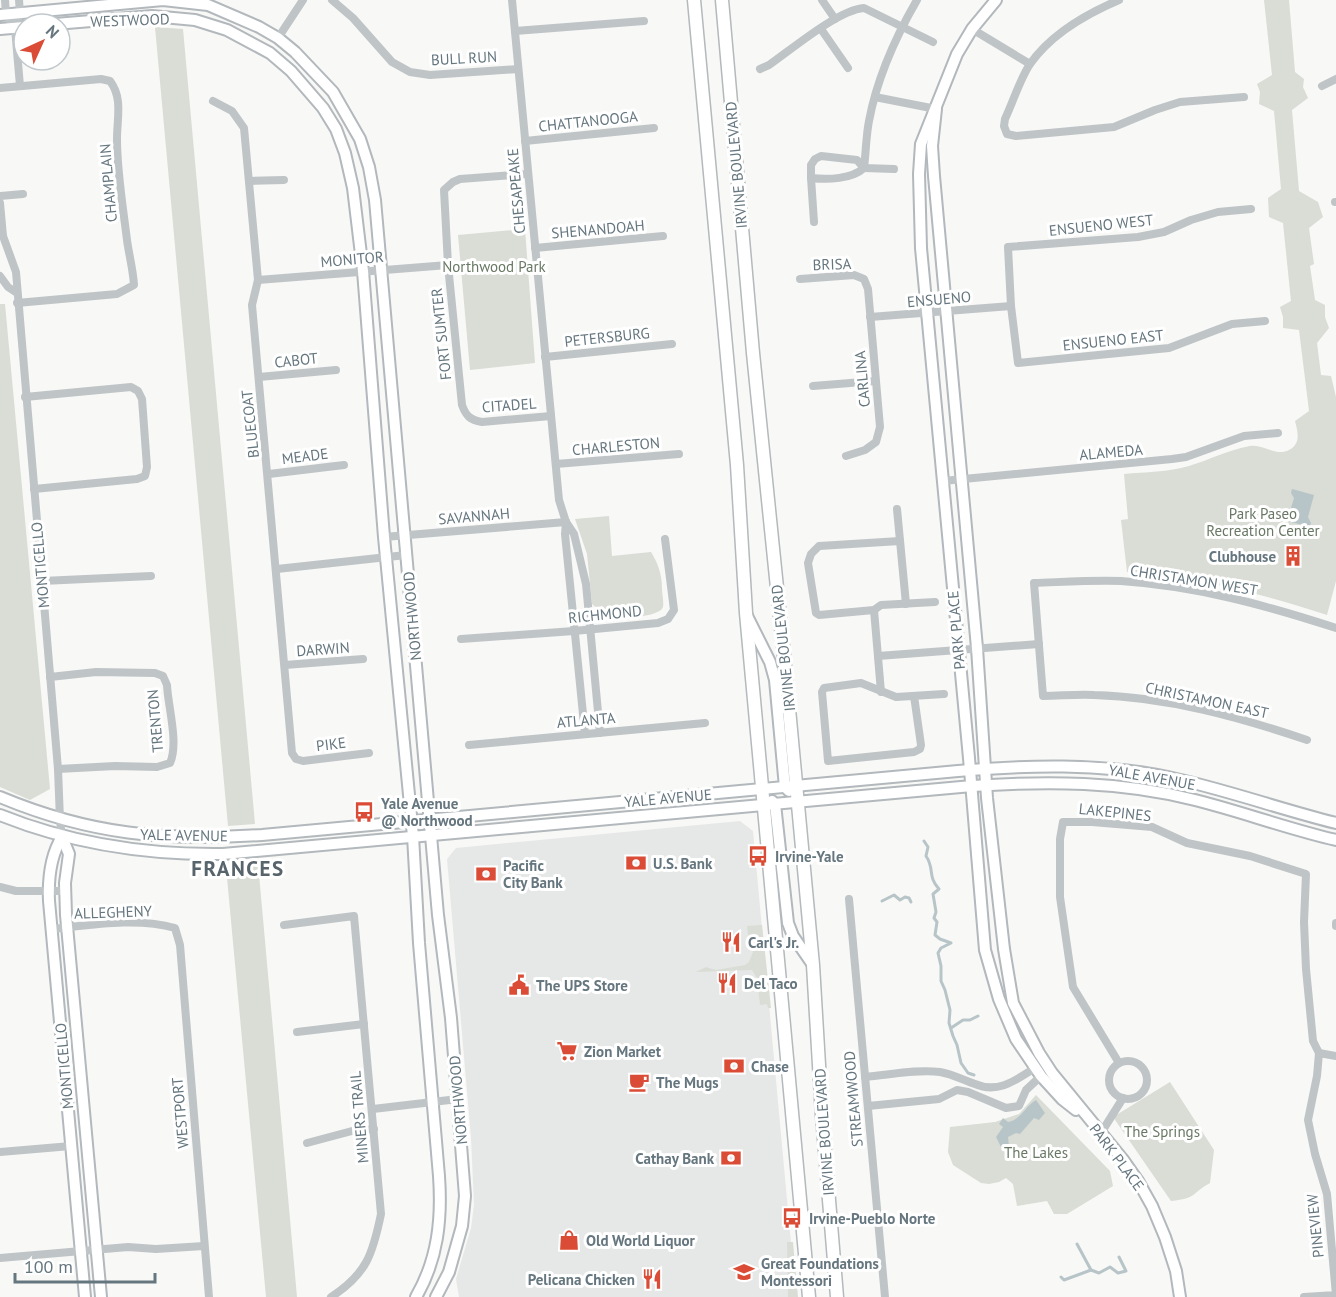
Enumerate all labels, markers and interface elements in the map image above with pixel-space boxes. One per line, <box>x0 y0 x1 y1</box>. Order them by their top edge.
street label: WESTWOOD <box>90 9 170 31</box>
north arrow <box>12 12 72 72</box>
text: N <box>42 21 63 42</box>
street label: BULL RUN <box>430 47 498 69</box>
street label: IRVINE BOULEVARD <box>721 101 751 229</box>
street label: CHATTANOOGA <box>537 106 639 136</box>
street label: CHAMPLAIN <box>95 143 121 223</box>
street label: CHESAPEAKE <box>503 147 529 235</box>
street label: ENSUENO WEST <box>1048 210 1155 240</box>
street label: SHENANDOAH <box>551 215 645 243</box>
street label: MONITOR <box>320 247 384 271</box>
street label: BRISA <box>812 254 852 274</box>
park label: Northwood Park <box>442 257 547 276</box>
street label: FORT SUMTER <box>427 287 455 381</box>
street label: ENSUENO <box>906 287 972 311</box>
street label: PETERSBURG <box>563 323 651 351</box>
street label: ENSUENO EAST <box>1062 325 1165 355</box>
street label: CABOT <box>273 348 319 372</box>
street label: CARLINA <box>850 350 874 408</box>
street label: BLUECOAT <box>237 388 263 459</box>
street label: CITADEL <box>481 394 537 416</box>
street label: CHARLESTON <box>571 433 661 459</box>
street label: ALAMEDA <box>1079 440 1144 464</box>
street label: MEADE <box>281 444 329 468</box>
street label: SAVANNAH <box>437 503 511 529</box>
park label: Park Paseo Recreation Center <box>1206 504 1320 540</box>
street label: MONTICELLO <box>27 521 53 609</box>
building icon: Clubhouse <box>1281 544 1305 568</box>
place label: Clubhouse <box>1209 547 1276 566</box>
street label: CHRISTAMON WEST <box>1129 561 1260 600</box>
street label: NORTHWOOD <box>399 571 425 661</box>
street label: IRVINE BOULEVARD <box>767 584 799 712</box>
street label: PARK PLACE <box>943 590 969 670</box>
street label: RICHMOND <box>567 601 643 627</box>
street label: DARWIN <box>296 638 350 660</box>
street label: CHRISTAMON EAST <box>1144 678 1271 722</box>
street label: TRENTON <box>143 689 167 753</box>
street label: ATLANTA <box>556 708 616 732</box>
street label: PIKE <box>315 733 347 755</box>
street label: YALE AVENUE <box>1107 760 1197 794</box>
street label: YALE AVENUE <box>623 785 713 811</box>
place label: Yale Avenue @ Northwood <box>380 794 473 830</box>
street label: LAKEPINES <box>1078 799 1152 825</box>
bus stop icon: Yale Avenue @ Northwood <box>352 800 376 824</box>
street label: YALE AVENUE <box>140 825 228 845</box>
bus stop icon: Irvine-Yale <box>746 844 770 868</box>
place label: Irvine-Yale <box>775 847 844 866</box>
bank icon: U.S. Bank <box>624 851 648 875</box>
place label: U.S. Bank <box>653 854 713 873</box>
district label: FRANCES <box>191 855 285 882</box>
place label: Pacific City Bank <box>503 856 563 892</box>
bank icon: Pacific City Bank <box>474 862 498 886</box>
street label: ALLEGHENY <box>74 901 153 923</box>
restaurant icon: Carl's Jr. <box>719 930 743 954</box>
place label: Carl's Jr. <box>748 933 800 952</box>
restaurant icon: Del Taco <box>715 971 739 995</box>
public building icon: The UPS Store <box>507 973 531 997</box>
place label: Del Taco <box>744 974 798 993</box>
place label: The UPS Store <box>536 976 628 995</box>
street label: MONTICELLO <box>51 1022 77 1110</box>
supermarket icon: Zion Market <box>555 1039 579 1063</box>
place label: Zion Market <box>584 1042 662 1061</box>
street label: STREAMWOOD <box>839 1050 867 1148</box>
bank icon: Chase <box>722 1054 746 1078</box>
street label: NORTHWOOD <box>445 1055 471 1145</box>
place label: Chase <box>751 1057 789 1076</box>
street label: IRVINE BOULEVARD <box>810 1068 838 1196</box>
street label: MINERS TRAIL <box>345 1070 372 1164</box>
cafe icon: The Mugs <box>627 1070 651 1094</box>
place label: The Mugs <box>656 1073 719 1092</box>
street label: WESTPORT <box>167 1076 193 1149</box>
street label: PARK PLACE <box>1086 1120 1148 1194</box>
park label: The Springs <box>1124 1122 1200 1141</box>
park label: The Lakes <box>1004 1143 1068 1162</box>
bank icon: Cathay Bank <box>719 1146 743 1170</box>
place label: Cathay Bank <box>635 1149 715 1168</box>
street label: PINEVIEW <box>1302 1192 1328 1259</box>
bus stop icon: Irvine-Pueblo Norte <box>780 1206 804 1230</box>
place label: Irvine-Pueblo Norte <box>809 1209 936 1228</box>
shop icon: Old World Liquor <box>557 1228 581 1252</box>
place label: Old World Liquor <box>586 1231 696 1250</box>
scale bar <box>15 1246 154 1284</box>
place label: Great Foundations Montessori <box>761 1254 879 1290</box>
text: 100 m <box>24 1255 73 1278</box>
school or university icon: Great Foundations Montessori <box>732 1260 756 1284</box>
restaurant icon: Pelicana Chicken <box>640 1267 664 1291</box>
place label: Pelicana Chicken <box>528 1270 635 1289</box>

